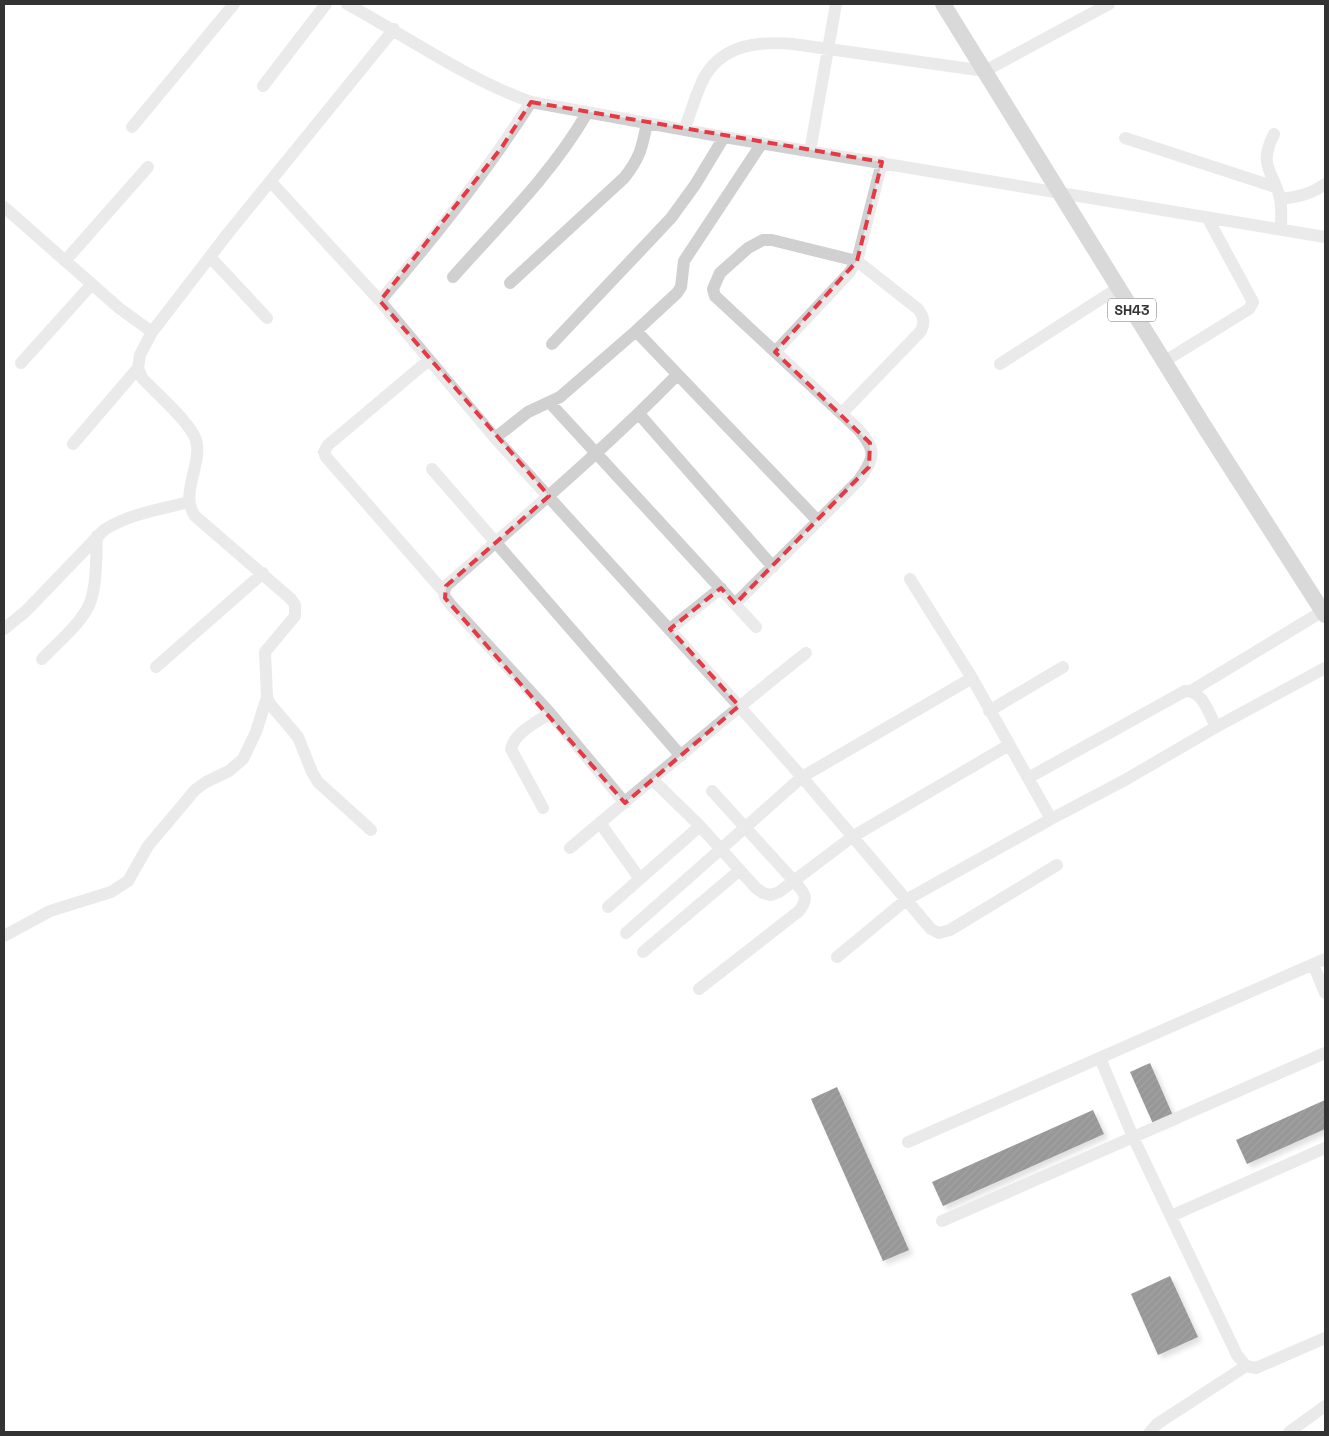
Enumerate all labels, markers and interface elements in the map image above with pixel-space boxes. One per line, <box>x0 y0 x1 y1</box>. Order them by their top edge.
road number: SH43 <box>1108 298 1156 322</box>

